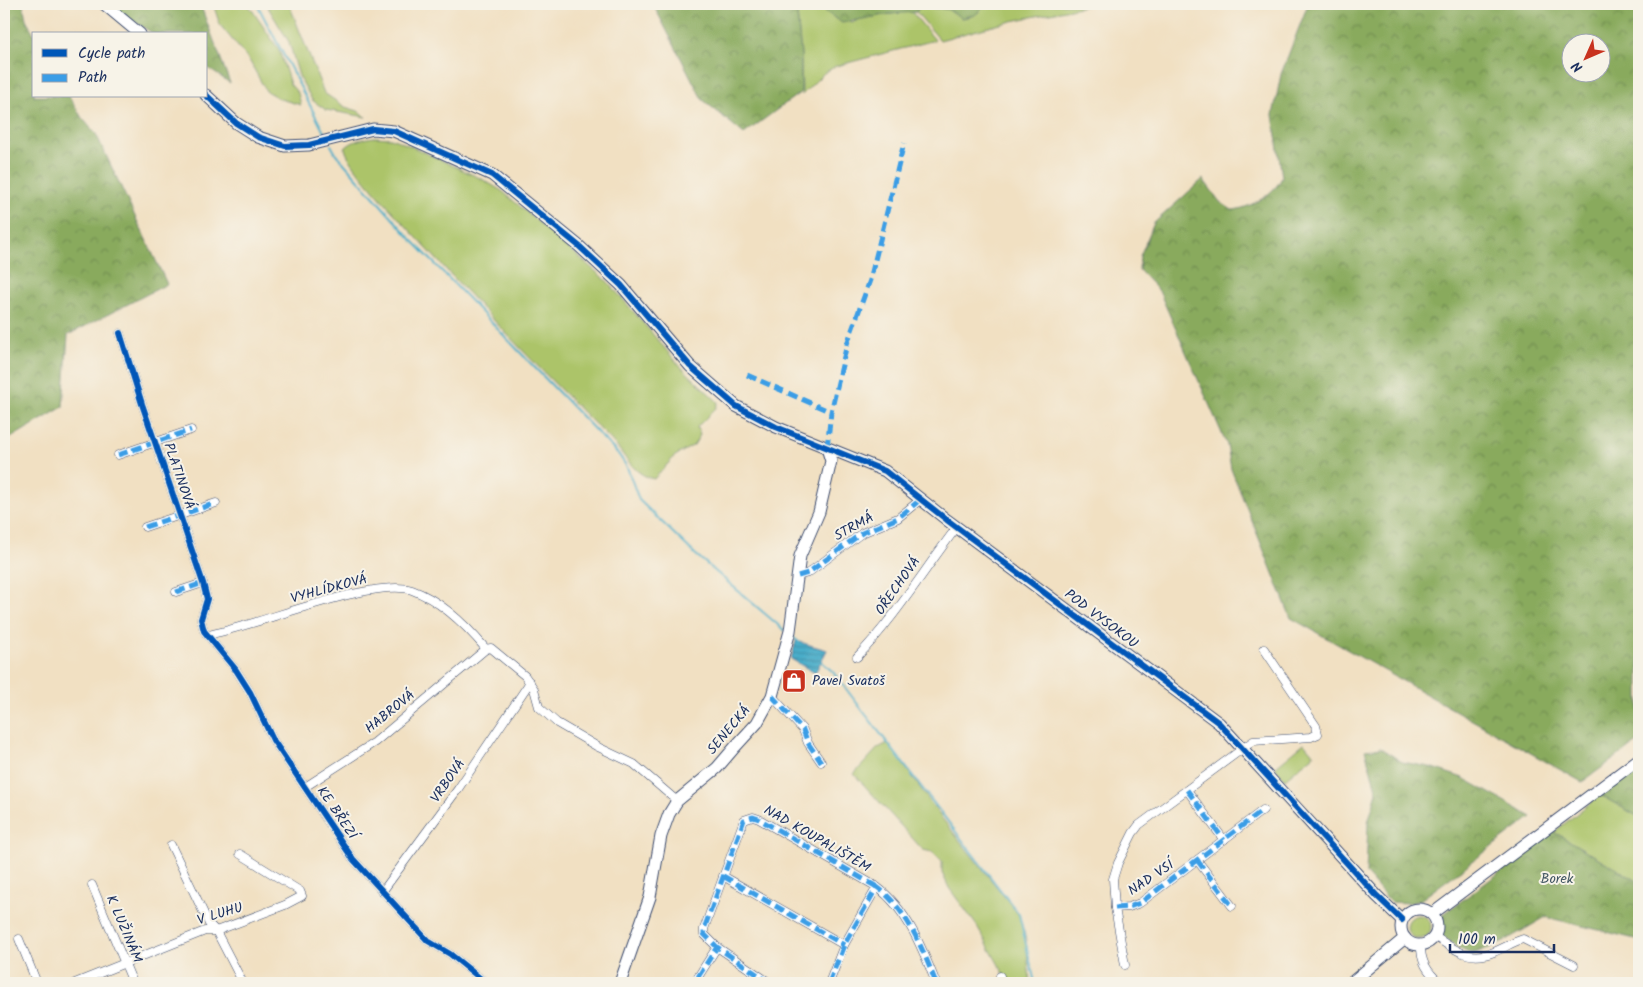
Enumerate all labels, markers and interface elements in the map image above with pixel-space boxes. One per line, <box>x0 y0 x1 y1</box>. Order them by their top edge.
legend <box>32 32 208 98</box>
north arrow <box>1560 32 1610 82</box>
text: Cycle path <box>78 42 145 66</box>
text: N <box>1566 55 1588 77</box>
text: Path <box>78 66 107 90</box>
street label: PLATINOVÁ <box>157 440 201 512</box>
street label: STRMÁ <box>830 507 878 547</box>
street label: OŘECHOVÁ <box>870 552 926 620</box>
street label: VYHLÍDKOVÁ <box>288 568 370 610</box>
street label: POD VYSOKOU <box>1059 584 1143 654</box>
shop icon: Pavel Svatoš <box>781 668 807 694</box>
place label: Pavel Svatoš <box>812 670 886 692</box>
street label: HABROVÁ <box>360 685 420 739</box>
street label: SENECKÁ <box>702 701 756 759</box>
street label: VRBOVÁ <box>425 755 471 807</box>
street label: KE BŘEZÍ <box>311 782 364 846</box>
street label: NAD KOUPALIŠTĚM <box>760 799 874 879</box>
street label: NAD VSÍ <box>1123 853 1181 902</box>
park label: Borek <box>1541 868 1574 890</box>
street label: K LUŽINÁM <box>100 892 148 966</box>
street label: V LUHU <box>194 897 246 931</box>
scale bar <box>1450 922 1554 954</box>
text: 100 m <box>1458 928 1496 952</box>

